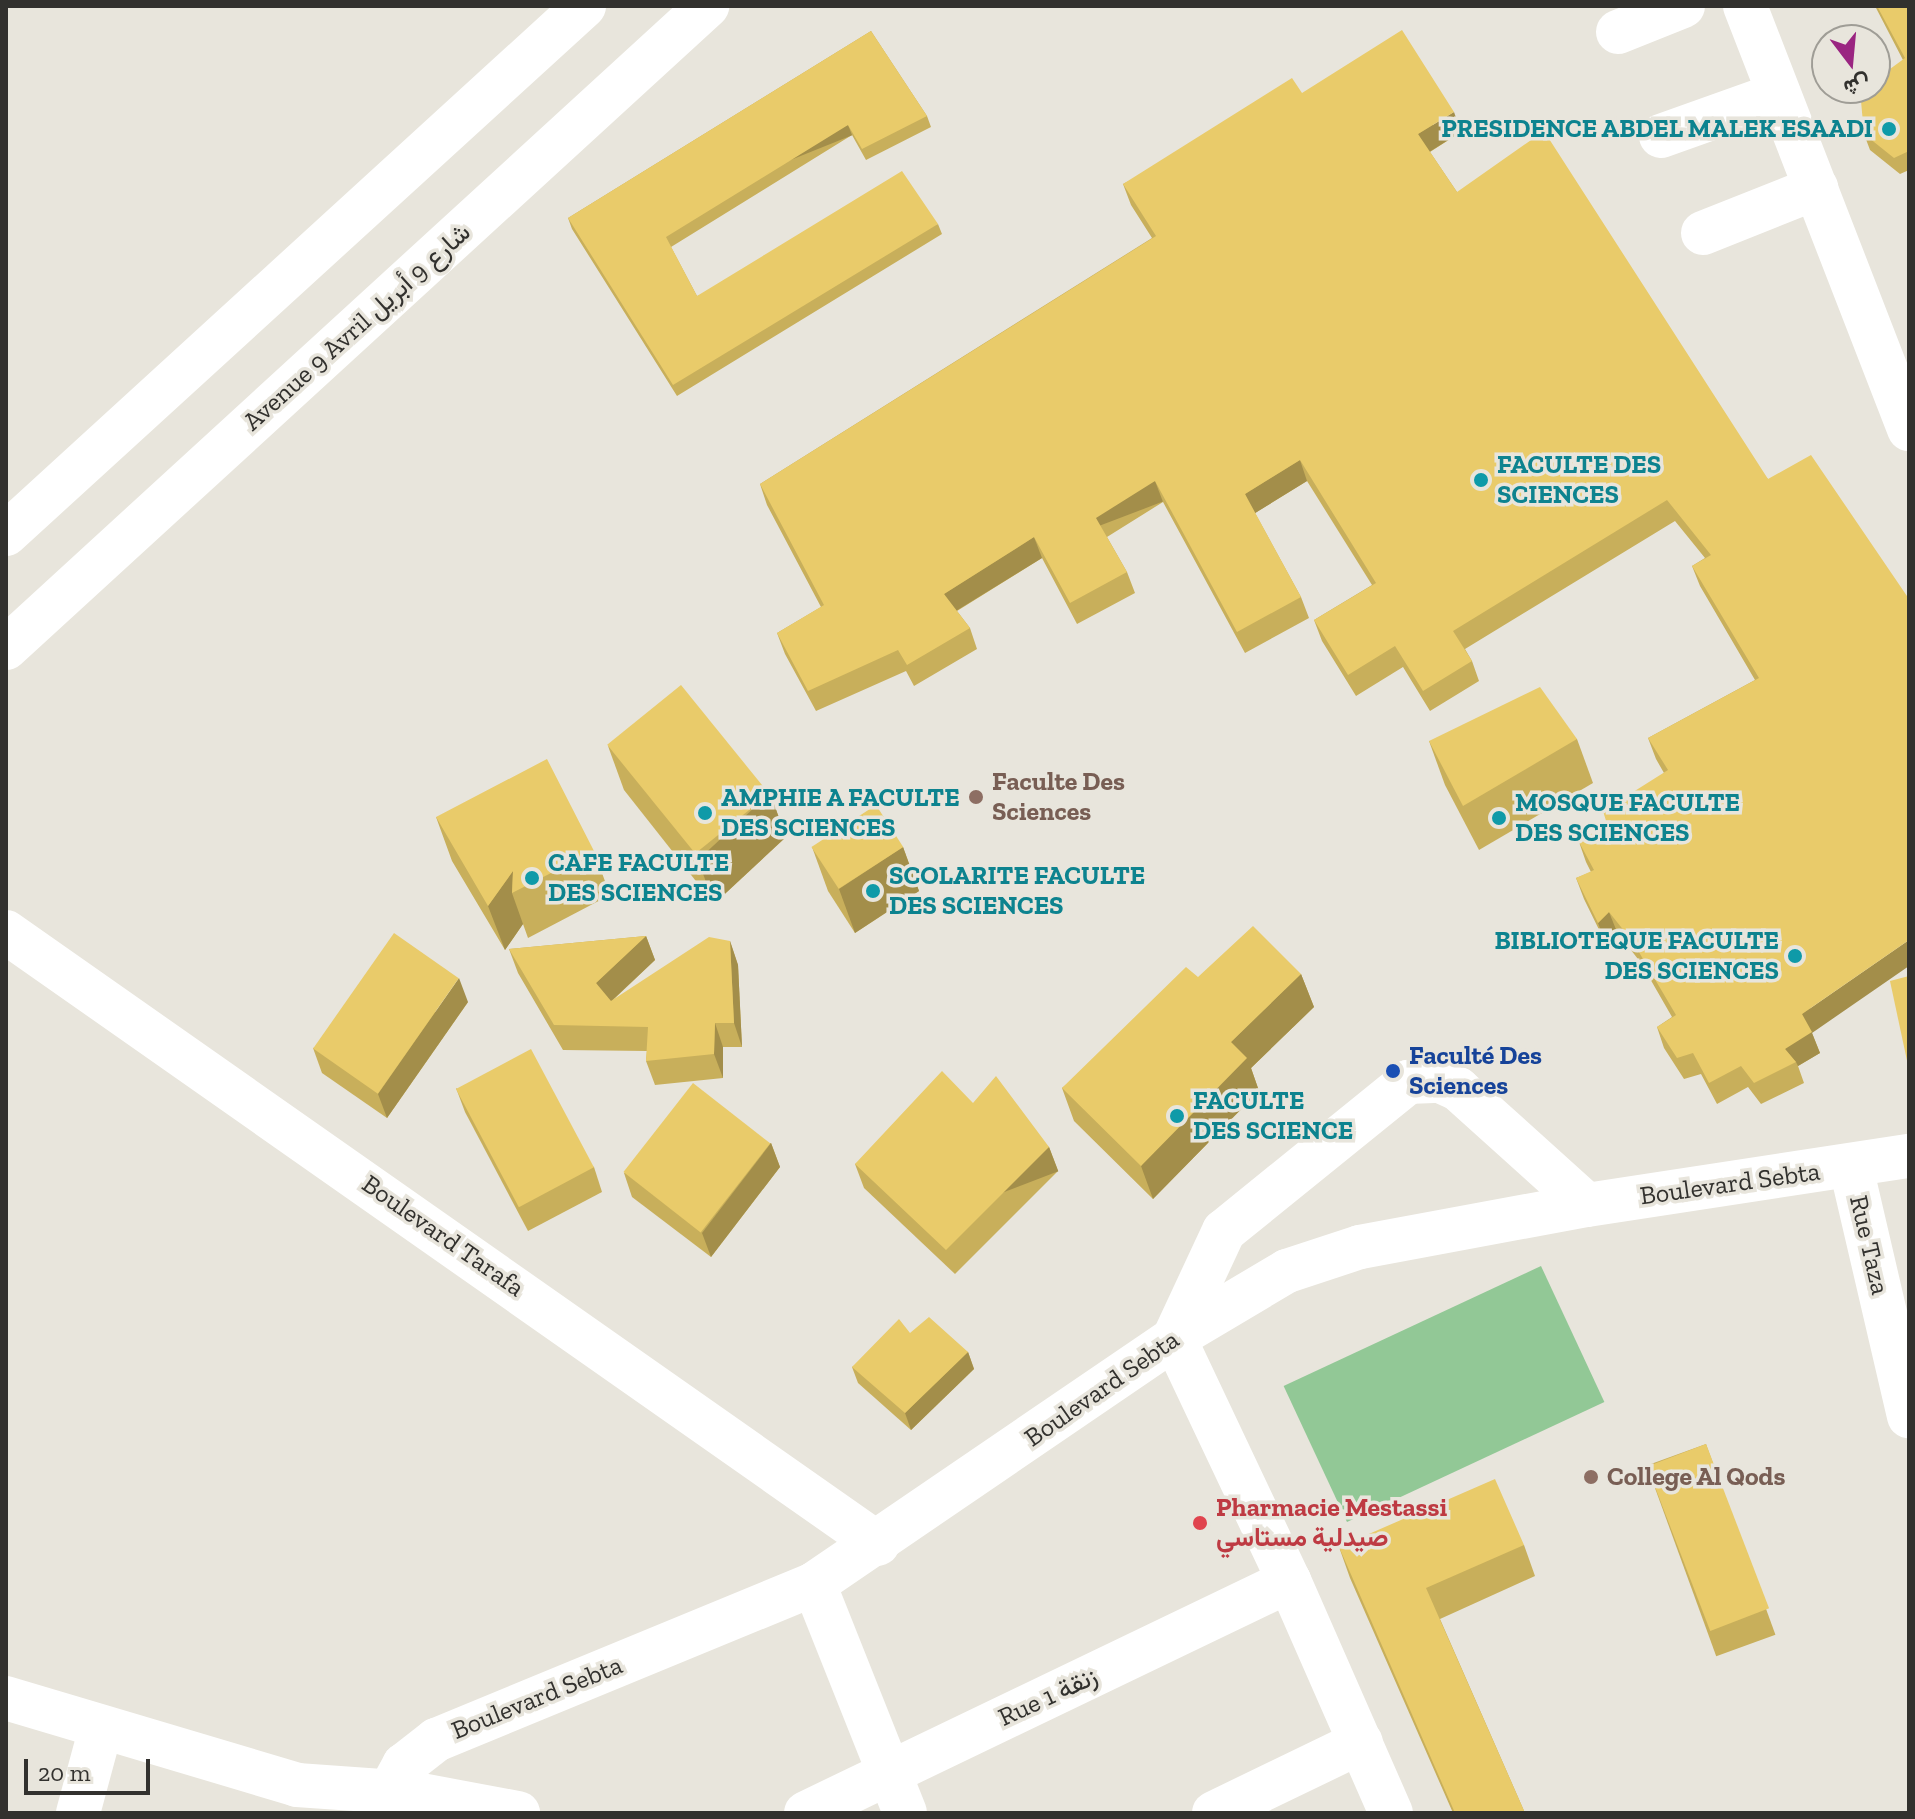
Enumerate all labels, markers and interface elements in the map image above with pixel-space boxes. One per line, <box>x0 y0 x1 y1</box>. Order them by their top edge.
north arrow <box>1811 24 1891 104</box>
text: ش <box>1841 69 1874 102</box>
place label: PRESIDENCE ABDEL MALEK ESAADI <box>1440 113 1873 145</box>
marker: PRESIDENCE ABDEL MALEK ESAADI <box>1880 120 1898 138</box>
street label: Avenue 9 Avril شارع 9 أبريل <box>237 216 477 438</box>
place label: FACULTE DES SCIENCES <box>1497 449 1661 510</box>
marker: FACULTE DES SCIENCES <box>1472 471 1490 489</box>
place label: Faculte Des Sciences <box>992 766 1125 828</box>
place label: AMPHIE A FACULTE DES SCIENCES <box>721 782 961 844</box>
place label: MOSQUE FACULTE DES SCIENCES <box>1515 787 1740 848</box>
marker: Faculte Des Sciences <box>967 788 985 806</box>
marker: AMPHIE A FACULTE DES SCIENCES <box>696 804 714 822</box>
marker: MOSQUE FACULTE DES SCIENCES <box>1490 809 1508 827</box>
place label: CAFE FACULTE DES SCIENCES <box>548 847 729 908</box>
place label: SCOLARITE FACULTE DES SCIENCES <box>889 860 1145 922</box>
marker: CAFE FACULTE DES SCIENCES <box>523 869 541 887</box>
marker: SCOLARITE FACULTE DES SCIENCES <box>864 882 882 900</box>
place label: BIBLIOTEQUE FACULTE DES SCIENCES <box>1494 925 1779 986</box>
marker: BIBLIOTEQUE FACULTE DES SCIENCES <box>1786 947 1804 965</box>
place label: Faculté Des Sciences <box>1409 1040 1542 1102</box>
marker: Faculté Des Sciences <box>1384 1062 1402 1080</box>
place label: FACULTE DES SCIENCE <box>1193 1085 1353 1146</box>
marker: FACULTE DES SCIENCE <box>1168 1107 1186 1125</box>
street label: Boulevard Sebta <box>1638 1156 1822 1212</box>
street label: Boulevard Tarafa <box>356 1168 530 1304</box>
street label: Rue Taza <box>1842 1192 1896 1298</box>
street label: Boulevard Sebta <box>1019 1324 1185 1454</box>
place label: College Al Qods <box>1607 1461 1786 1493</box>
marker: College Al Qods <box>1582 1468 1600 1486</box>
place label: Pharmacie Mestassi صيدلية مستاسي <box>1216 1492 1447 1554</box>
marker: Pharmacie Mestassi صيدلية مستاسي <box>1191 1514 1209 1532</box>
street label: Boulevard Sebta <box>447 1650 627 1746</box>
street label: Rue 1 زنقة <box>994 1661 1102 1733</box>
scale bar <box>28 1743 154 1793</box>
text: 20 m <box>38 1758 90 1787</box>

